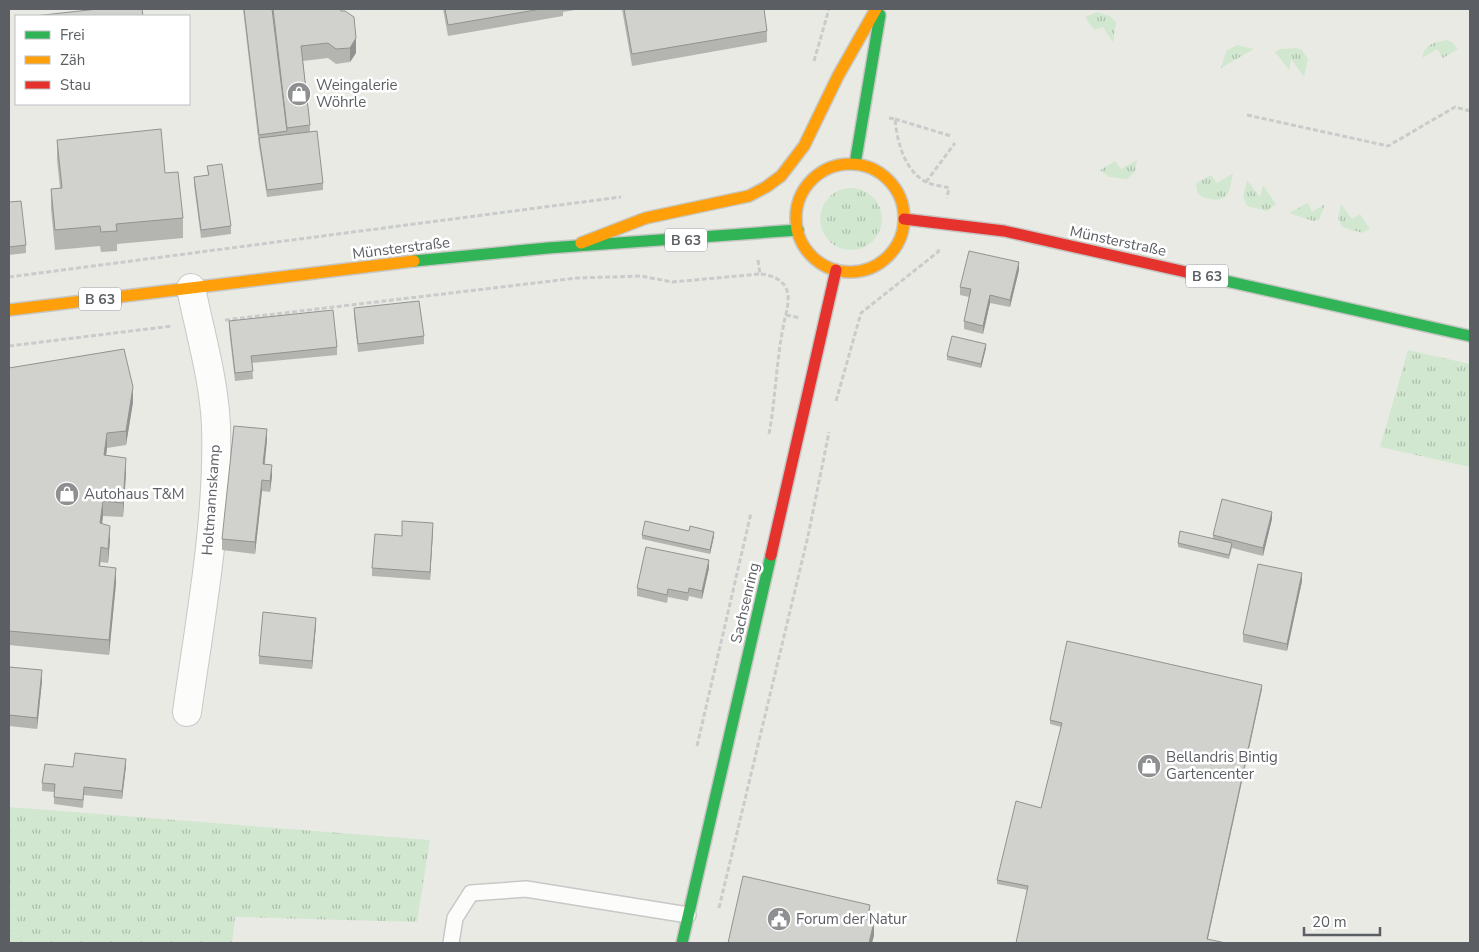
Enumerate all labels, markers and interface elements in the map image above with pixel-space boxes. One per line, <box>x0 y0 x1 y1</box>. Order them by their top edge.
legend <box>15 15 190 105</box>
text: Frei <box>60 25 85 45</box>
text: Zäh <box>60 50 85 70</box>
text: Stau <box>60 75 91 95</box>
place label: Weingalerie Wöhrle <box>316 75 398 112</box>
shop icon: Weingalerie Wöhrle <box>286 81 312 107</box>
street label: Münsterstraße <box>1068 221 1168 261</box>
road number: B 63 <box>665 228 707 252</box>
street label: Münsterstraße <box>351 232 451 264</box>
road number: B 63 <box>1186 264 1228 288</box>
road number: B 63 <box>79 288 121 310</box>
street label: Holtmannskamp <box>197 444 225 556</box>
shop icon: Autohaus T&M <box>54 481 80 507</box>
place label: Autohaus T&M <box>84 484 185 504</box>
street label: Sachsenring <box>726 561 764 645</box>
place label: Bellandris Bintig Gartencenter <box>1166 747 1278 784</box>
shop icon: Bellandris Bintig Gartencenter <box>1136 753 1162 779</box>
scale bar <box>1304 904 1380 936</box>
public building icon: Forum der Natur <box>766 906 792 932</box>
place label: Forum der Natur <box>796 909 907 929</box>
text: 20 m <box>1312 912 1347 932</box>

